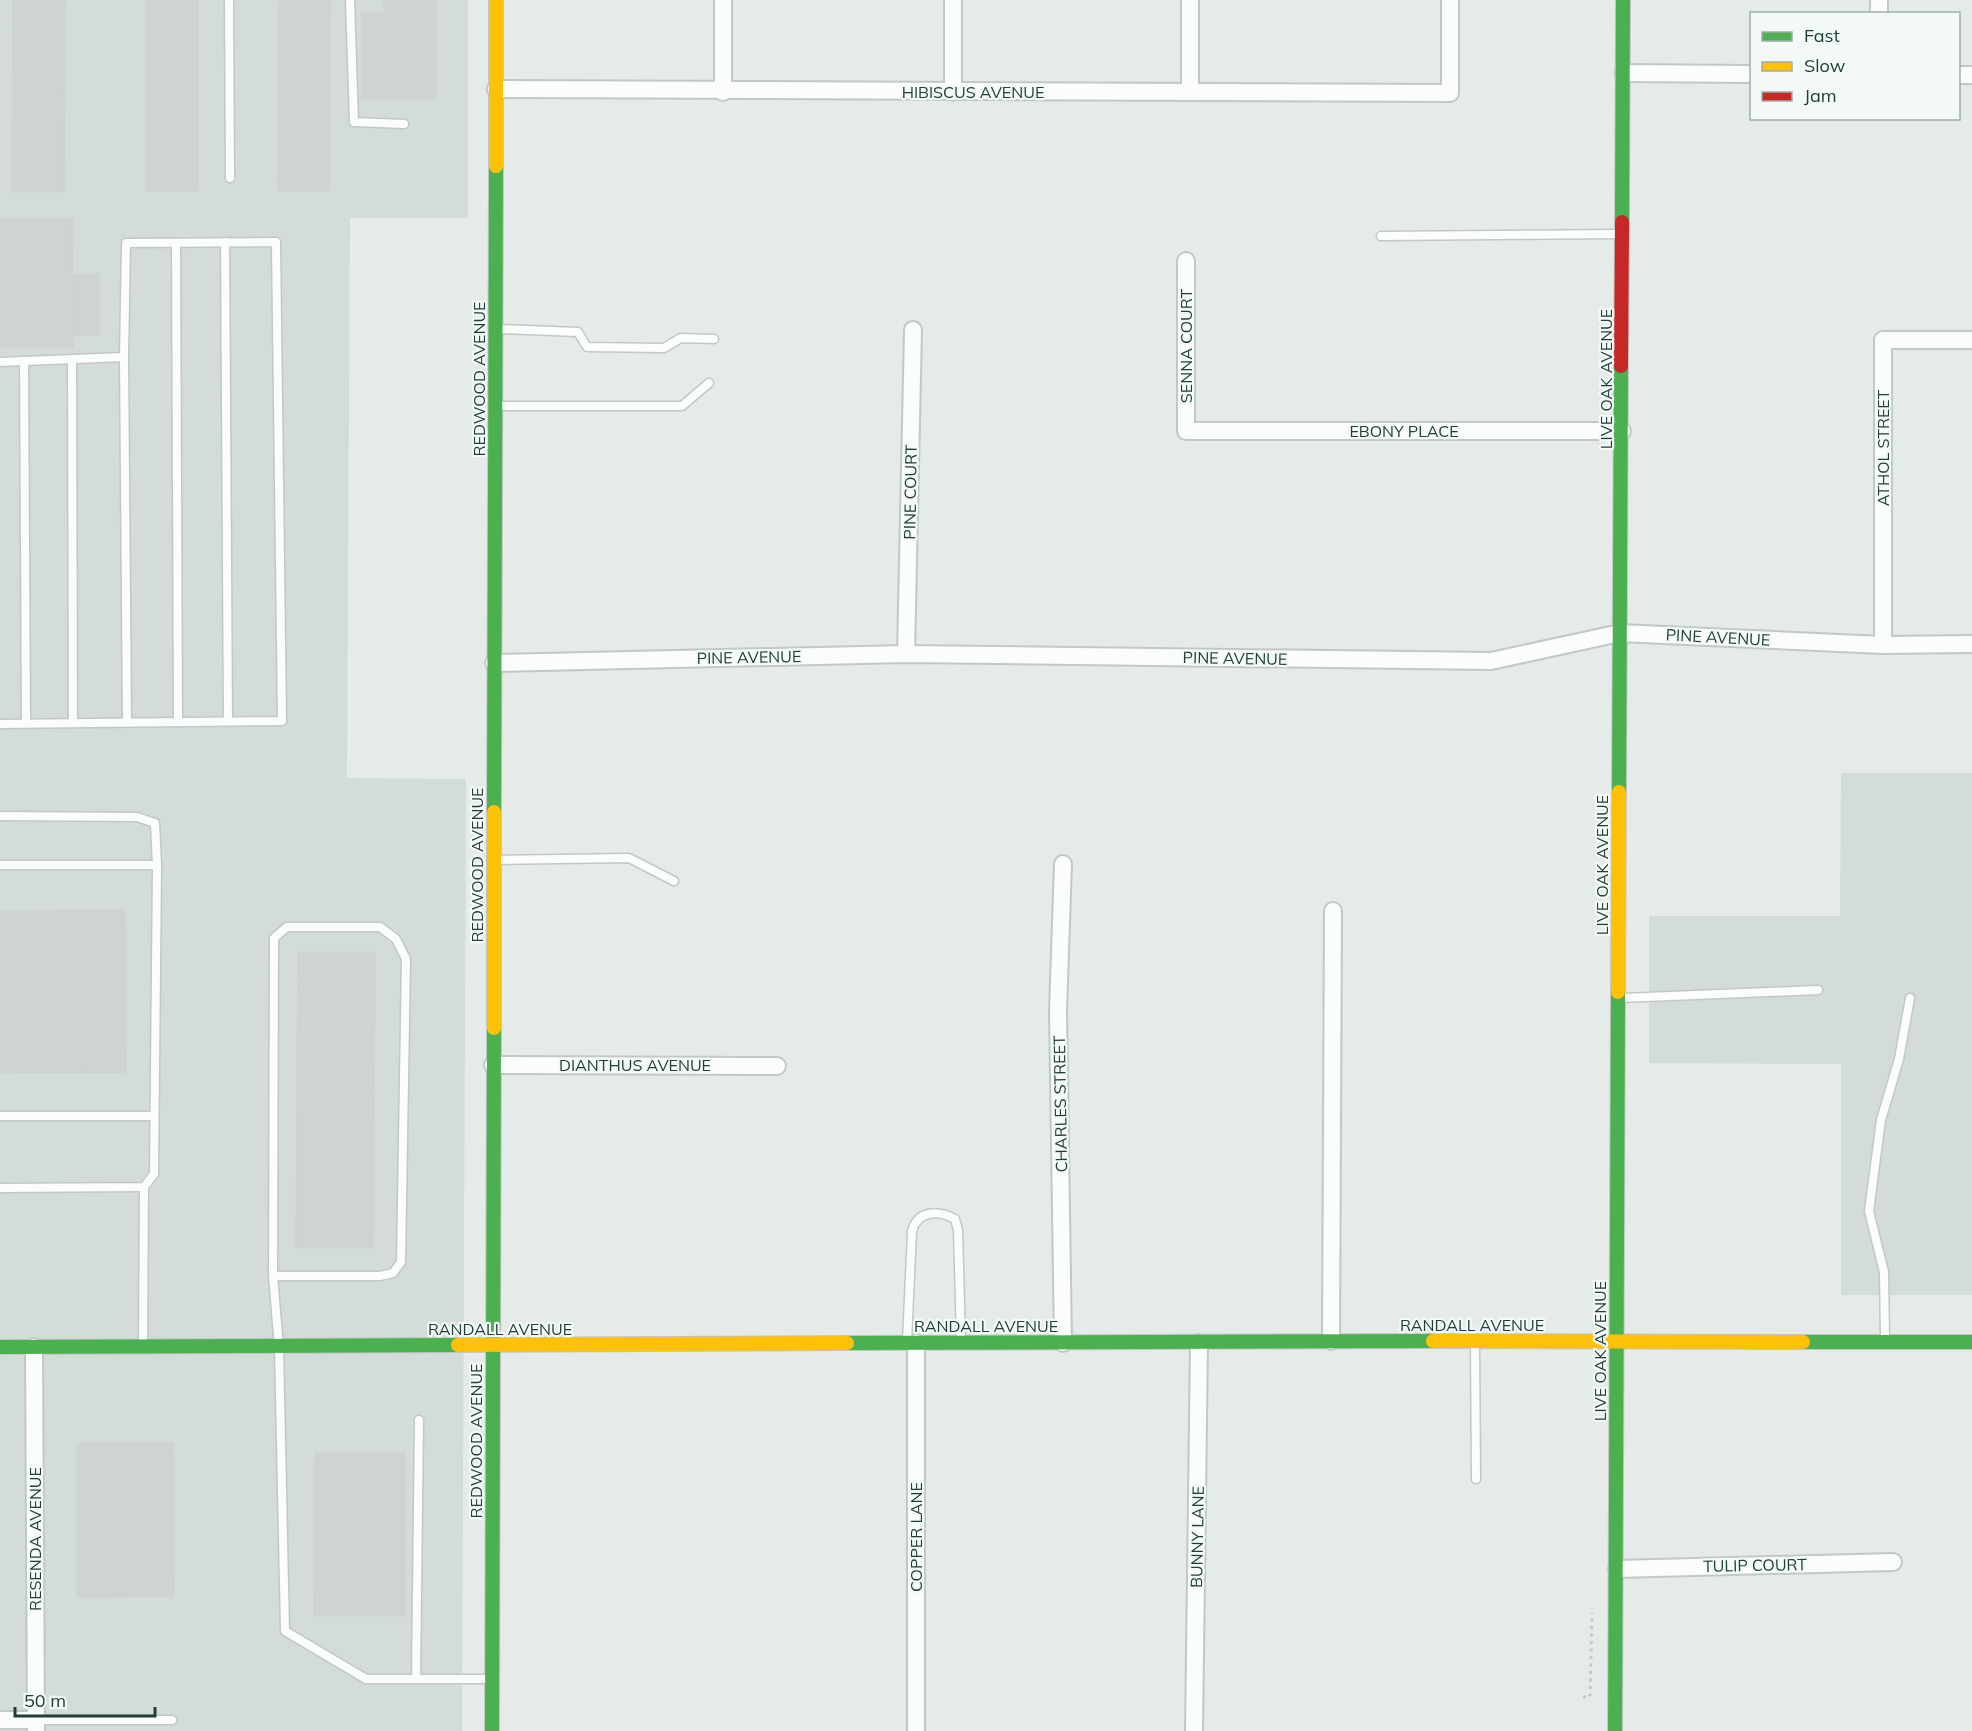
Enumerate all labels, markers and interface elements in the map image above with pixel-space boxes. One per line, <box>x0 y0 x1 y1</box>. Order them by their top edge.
legend <box>1750 12 1960 120</box>
text: Fast <box>1804 24 1840 47</box>
text: Slow <box>1804 54 1846 77</box>
street label: HIBISCUS AVENUE <box>902 82 1044 102</box>
text: Jam <box>1804 84 1837 107</box>
street label: SENNA COURT <box>1176 289 1196 403</box>
street label: REDWOOD AVENUE <box>469 301 489 457</box>
street label: LIVE OAK AVENUE <box>1596 309 1616 449</box>
street label: ATHOL STREET <box>1873 389 1893 506</box>
street label: EBONY PLACE <box>1349 421 1459 441</box>
street label: PINE COURT <box>899 444 921 540</box>
street label: PINE AVENUE <box>1665 624 1771 650</box>
street label: PINE AVENUE <box>697 646 801 668</box>
street label: PINE AVENUE <box>1183 647 1287 669</box>
street label: REDWOOD AVENUE <box>467 787 487 943</box>
street label: LIVE OAK AVENUE <box>1592 795 1612 935</box>
street label: CHARLES STREET <box>1049 1035 1071 1173</box>
street label: DIANTHUS AVENUE <box>559 1055 711 1075</box>
street label: LIVE OAK AVENUE <box>1590 1281 1610 1421</box>
street label: RANDALL AVENUE <box>1400 1315 1544 1335</box>
street label: RANDALL AVENUE <box>914 1316 1058 1336</box>
street label: RANDALL AVENUE <box>428 1319 572 1339</box>
street label: REDWOOD AVENUE <box>466 1363 486 1519</box>
street label: RESENDA AVENUE <box>25 1467 45 1611</box>
street label: COPPER LANE <box>906 1482 926 1592</box>
street label: BUNNY LANE <box>1186 1486 1208 1588</box>
street label: TULIP COURT <box>1703 1554 1807 1576</box>
scale bar <box>15 1680 154 1718</box>
text: 50 m <box>24 1689 66 1712</box>

